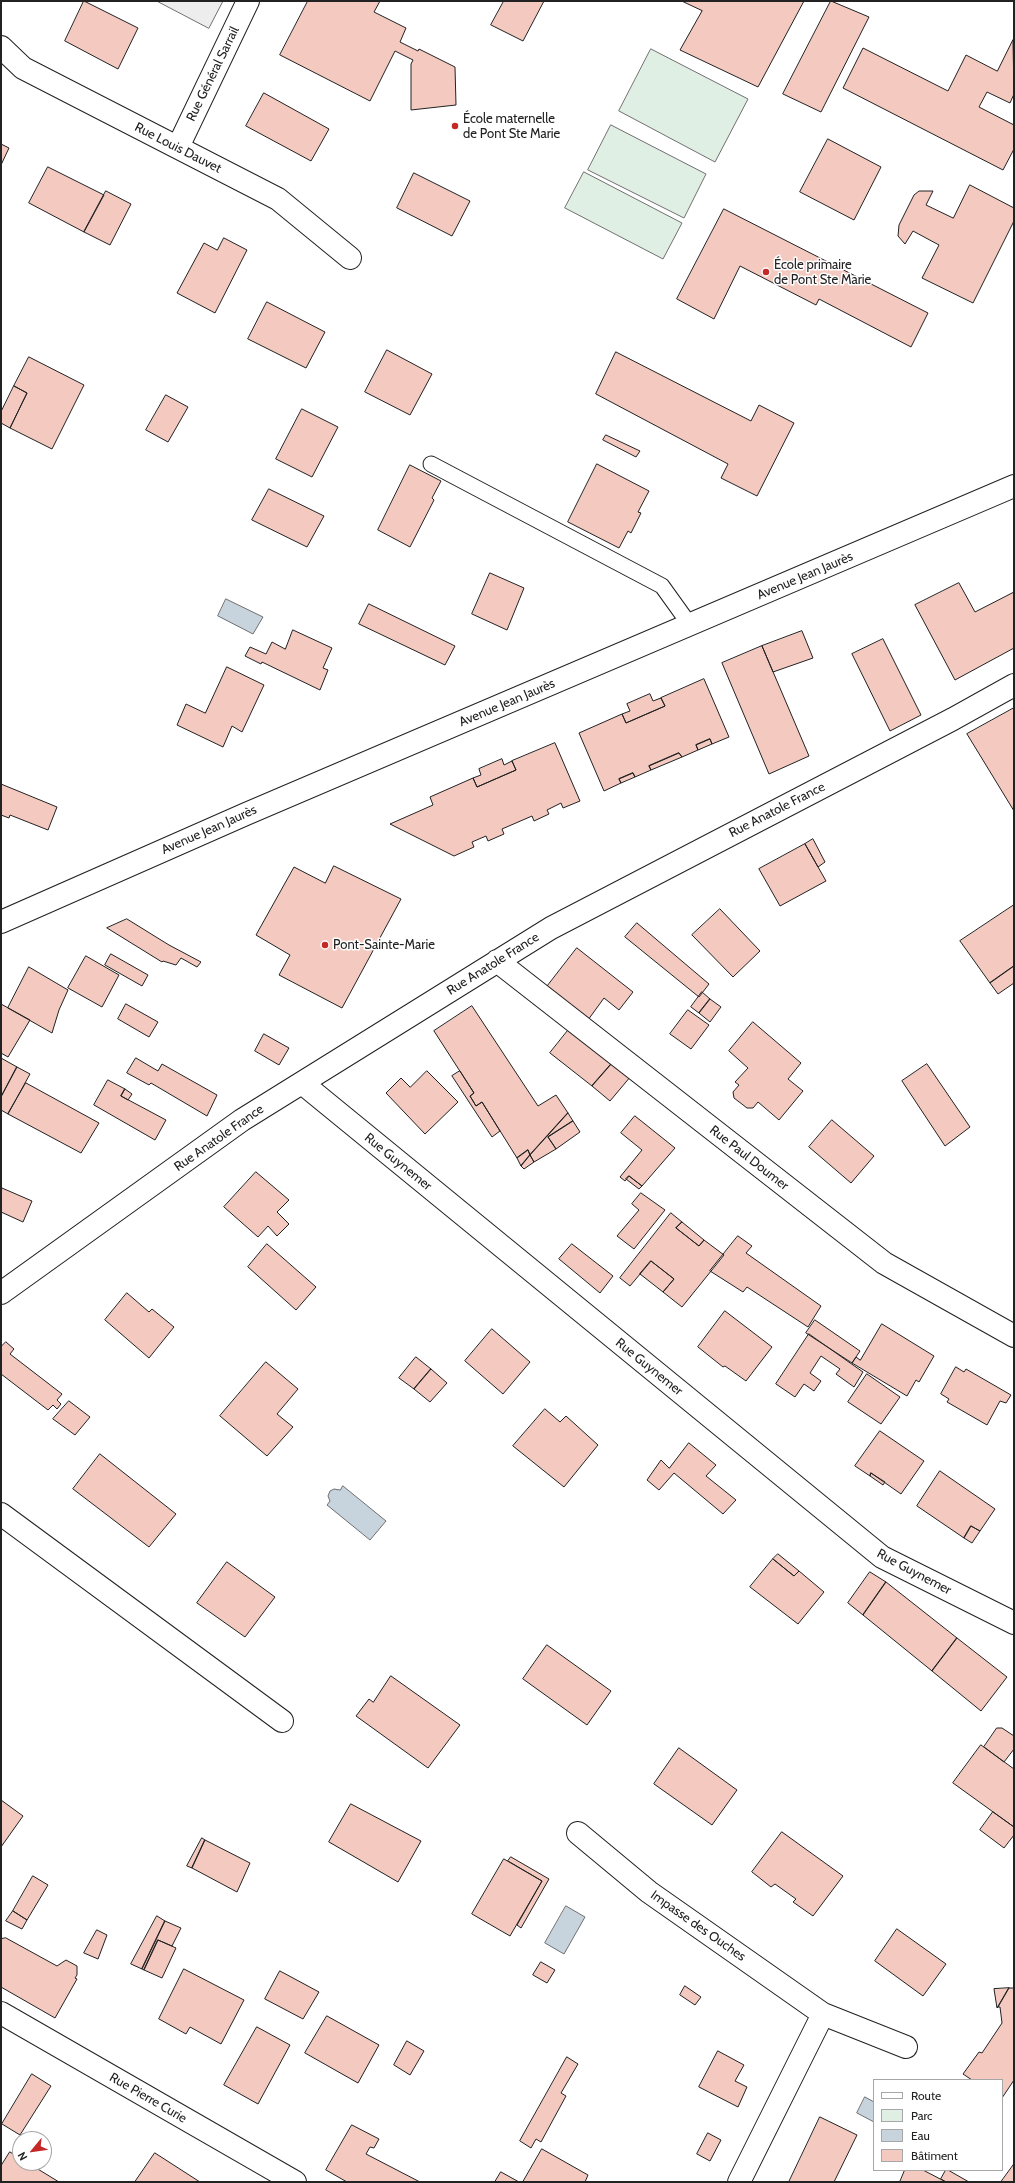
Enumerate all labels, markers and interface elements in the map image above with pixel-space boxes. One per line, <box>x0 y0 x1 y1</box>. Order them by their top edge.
street label: Rue Général Sarrail <box>183 24 243 124</box>
place label: École maternelle de Pont Ste Marie <box>463 111 560 142</box>
street label: Rue Louis Dauvet <box>132 119 224 177</box>
marker: École maternelle de Pont Ste Marie <box>450 121 460 131</box>
place label: École primaire de Pont Ste Marie <box>774 257 871 288</box>
marker: École primaire de Pont Ste Marie <box>761 267 771 277</box>
street label: Avenue Jean Jaurès <box>755 549 855 603</box>
street label: Avenue Jean Jaurès <box>457 676 557 730</box>
street label: Rue Anatole France <box>726 779 828 841</box>
street label: Avenue Jean Jaurès <box>159 802 259 858</box>
street label: Rue Anatole France <box>444 929 542 999</box>
place label: Pont-Sainte-Marie <box>333 937 435 953</box>
marker: Pont-Sainte-Marie <box>320 940 330 950</box>
street label: Rue Anatole France <box>171 1101 267 1175</box>
street label: Rue Paul Doumer <box>706 1122 792 1194</box>
street label: Rue Guynemer <box>361 1130 435 1194</box>
street label: Rue Guynemer <box>612 1335 686 1399</box>
street label: Rue Guynemer <box>874 1546 954 1598</box>
street label: Impasse des Ouches <box>648 1887 748 1965</box>
street label: Rue Pierre Curie <box>107 2070 189 2126</box>
legend <box>873 2079 1003 2171</box>
text: Route <box>911 2088 941 2103</box>
text: Parc <box>911 2108 933 2123</box>
text: Eau <box>911 2128 930 2143</box>
north arrow <box>12 2131 52 2171</box>
text: Bâtiment <box>911 2148 958 2163</box>
text: N <box>14 2150 30 2163</box>

